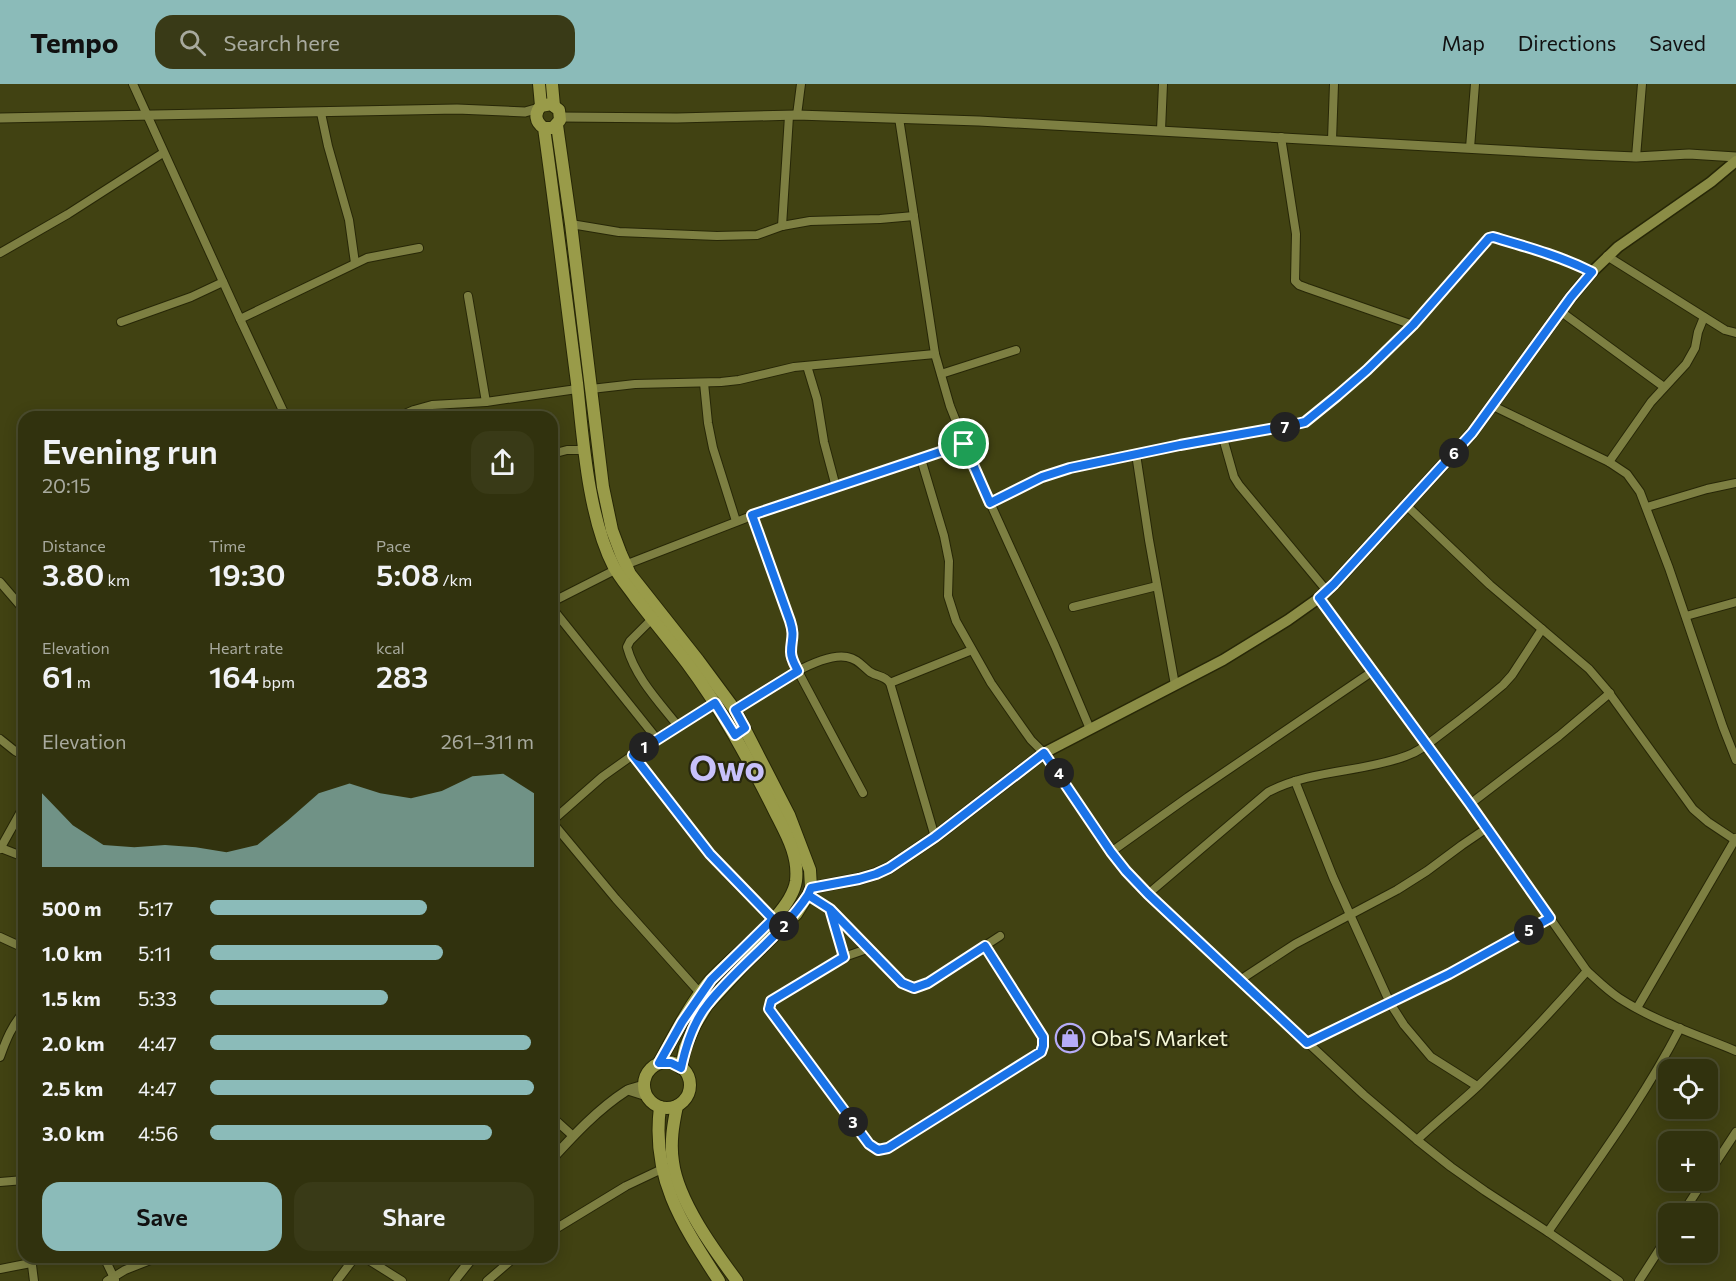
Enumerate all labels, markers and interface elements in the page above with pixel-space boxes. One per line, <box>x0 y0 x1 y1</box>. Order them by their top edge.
search box <box>155 15 575 69</box>
text: Tempo <box>30 25 119 59</box>
icon: search <box>176 26 209 59</box>
text: Search here <box>224 29 340 56</box>
text: Map <box>1442 30 1485 55</box>
text: Directions <box>1518 30 1616 55</box>
text: Saved <box>1649 30 1706 55</box>
pin: 7 <box>1270 412 1300 442</box>
text: 7 <box>1281 417 1289 436</box>
pin <box>938 418 989 469</box>
icon: arrive <box>947 427 980 460</box>
text: Evening run <box>42 430 218 471</box>
button: share <box>471 431 534 494</box>
pin: 6 <box>1439 438 1469 468</box>
text: 6 <box>1449 443 1459 462</box>
text: 20:15 <box>42 473 91 497</box>
text: Distance <box>42 536 106 555</box>
text: Time <box>209 536 246 555</box>
text: Pace <box>376 536 411 555</box>
text: 3.80 <box>42 555 104 592</box>
text: 19:30 <box>209 555 286 592</box>
text: 5:08 <box>376 555 439 592</box>
text: km <box>104 570 130 589</box>
text: /km <box>439 570 472 589</box>
text: Elevation <box>42 638 110 657</box>
text: Heart rate <box>209 638 283 657</box>
text: kcal <box>376 638 405 657</box>
text: 61 <box>42 657 74 694</box>
text: 164 <box>209 657 259 694</box>
text: 283 <box>376 657 428 694</box>
text: m <box>74 672 91 691</box>
text: bpm <box>259 672 295 691</box>
text: Elevation <box>42 729 127 753</box>
text: 261–311 m <box>441 729 534 753</box>
pin: 1 <box>629 732 659 762</box>
text: 1 <box>640 737 648 756</box>
district label: Owo <box>689 746 765 788</box>
pin: 4 <box>1044 758 1074 788</box>
text: 4 <box>1054 763 1064 782</box>
text: 500 m <box>42 896 102 920</box>
text: 5:17 <box>138 896 173 920</box>
pin: 2 <box>769 911 799 941</box>
pin: 5 <box>1514 915 1544 945</box>
text: 2 <box>779 916 789 935</box>
text: 5 <box>1524 920 1534 939</box>
text: 1.0 km <box>42 941 102 965</box>
text: 5:11 <box>138 941 171 965</box>
text: 1.5 km <box>42 986 101 1010</box>
text: 5:33 <box>138 986 177 1010</box>
shop icon: Oba'S Market <box>1054 1022 1086 1054</box>
place label: Oba'S Market <box>1091 1024 1228 1051</box>
text: 2.0 km <box>42 1031 104 1055</box>
text: 4:47 <box>138 1031 177 1055</box>
map controls <box>1658 1059 1718 1263</box>
button: locate <box>1658 1059 1718 1119</box>
text: 2.5 km <box>42 1076 103 1100</box>
text: 4:47 <box>138 1076 177 1100</box>
pin: 3 <box>838 1107 868 1137</box>
text: 3 <box>848 1112 858 1131</box>
text: 3.0 km <box>42 1121 104 1145</box>
text: 4:56 <box>138 1121 178 1145</box>
button: + <box>1658 1131 1718 1191</box>
button: Save <box>42 1182 282 1251</box>
button: Share <box>294 1182 534 1251</box>
button: − <box>1658 1203 1718 1263</box>

